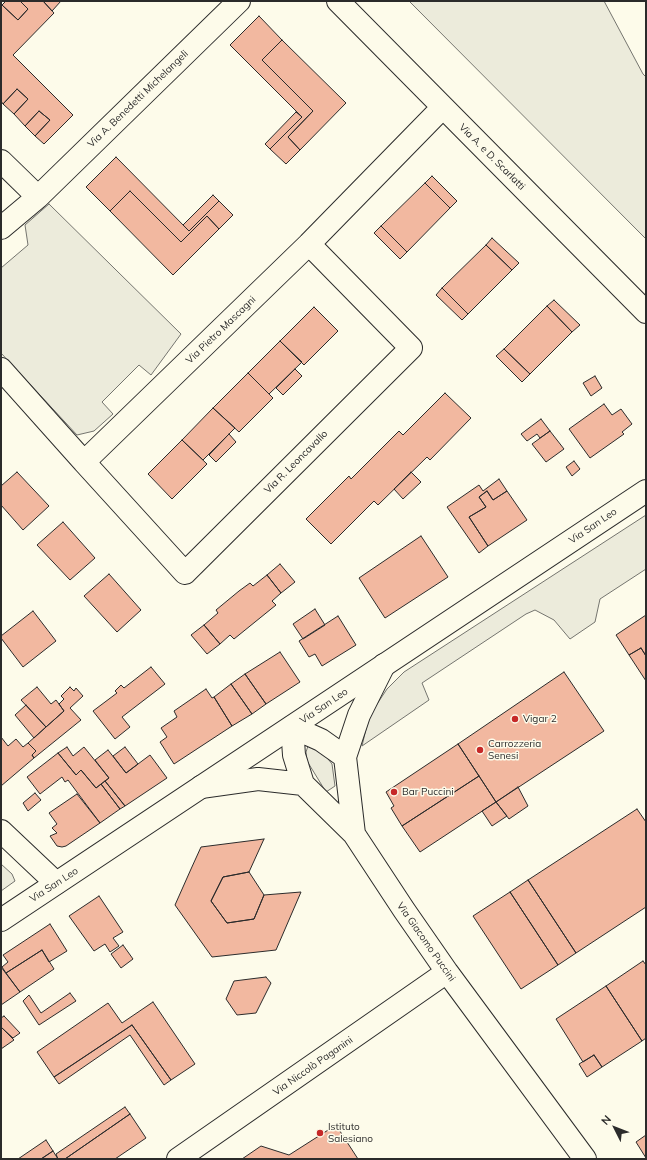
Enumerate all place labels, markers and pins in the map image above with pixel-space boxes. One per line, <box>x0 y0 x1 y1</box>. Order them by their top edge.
place label: Vigar 2 <box>523 713 557 725</box>
marker: Vigar 2 <box>510 714 520 724</box>
place label: Carrozzeria Senesi <box>488 738 541 762</box>
marker: Carrozzeria Senesi <box>475 745 485 755</box>
place label: Bar Puccini <box>402 786 454 798</box>
marker: Bar Puccini <box>389 787 399 797</box>
place label: Istituto Salesiano <box>328 1121 373 1144</box>
marker: Istituto Salesiano <box>315 1128 325 1138</box>

